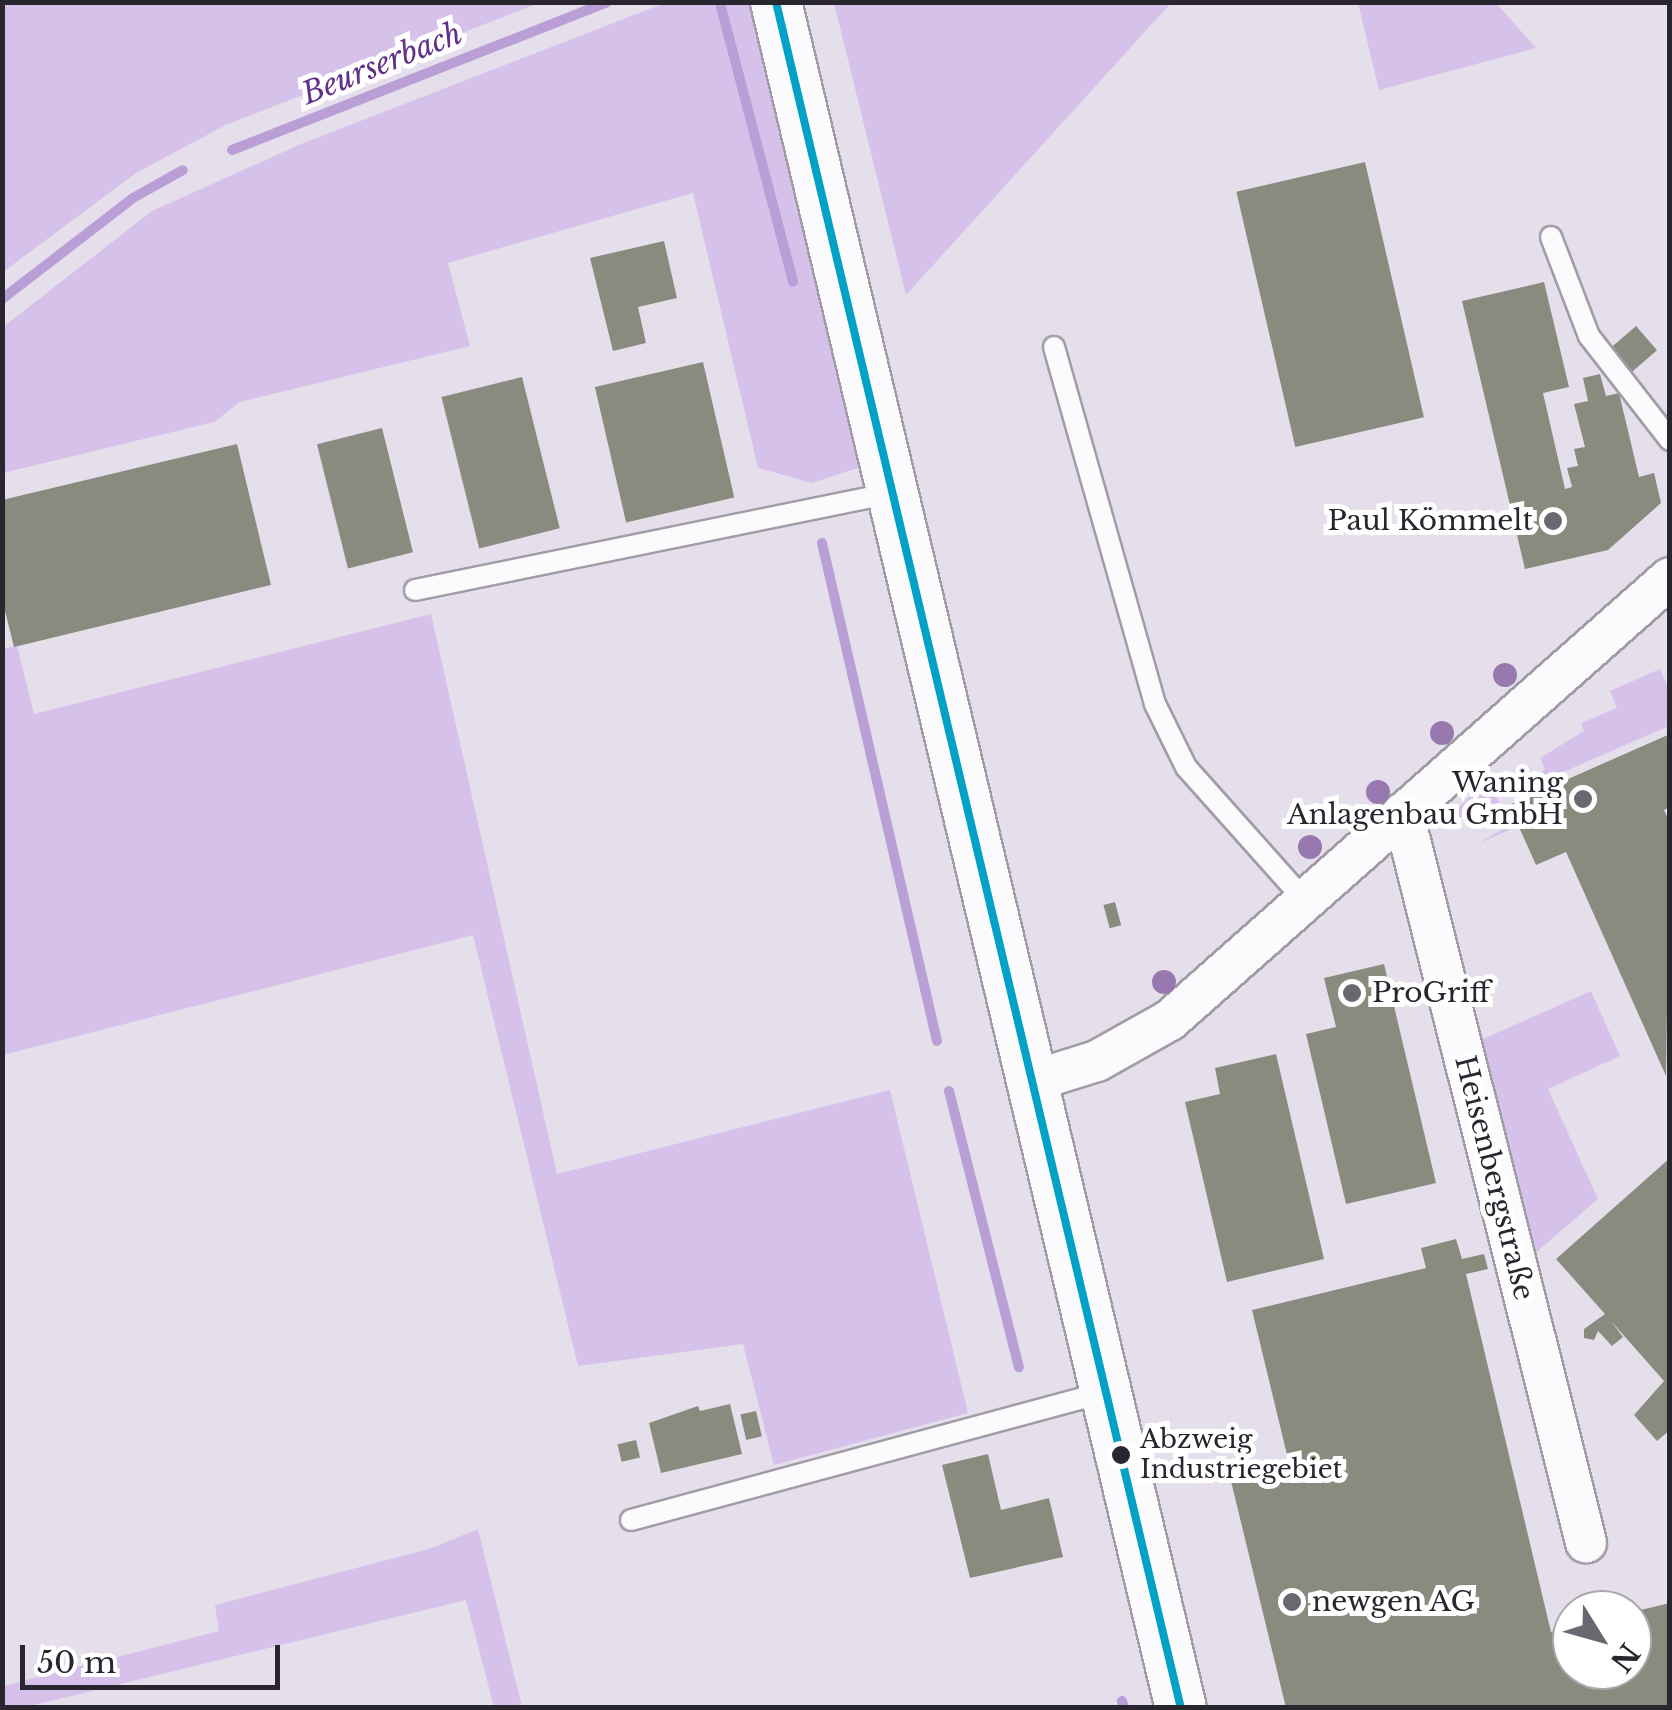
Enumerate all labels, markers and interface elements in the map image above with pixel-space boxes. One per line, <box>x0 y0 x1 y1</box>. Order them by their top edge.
water label: Beurserbach <box>297 16 467 112</box>
place label: Paul Kömmelt <box>1328 504 1533 538</box>
marker: Paul Kömmelt <box>1542 510 1564 532</box>
place label: Waning Anlagenbau GmbH <box>1287 766 1563 832</box>
marker: Waning Anlagenbau GmbH <box>1572 788 1594 810</box>
place label: ProGriff <box>1372 976 1490 1010</box>
marker: ProGriff <box>1341 982 1363 1004</box>
street label: Heisenbergstraße <box>1447 1052 1541 1304</box>
place label: Abzweig Industriegebiet <box>1140 1424 1342 1486</box>
marker: Abzweig Industriegebiet <box>1111 1445 1131 1465</box>
place label: newgen AG <box>1312 1585 1476 1619</box>
north arrow <box>1552 1590 1652 1690</box>
marker: newgen AG <box>1281 1591 1303 1613</box>
scale bar <box>25 1625 285 1687</box>
text: N <box>1603 1636 1647 1678</box>
text: 50 m <box>37 1644 116 1681</box>

